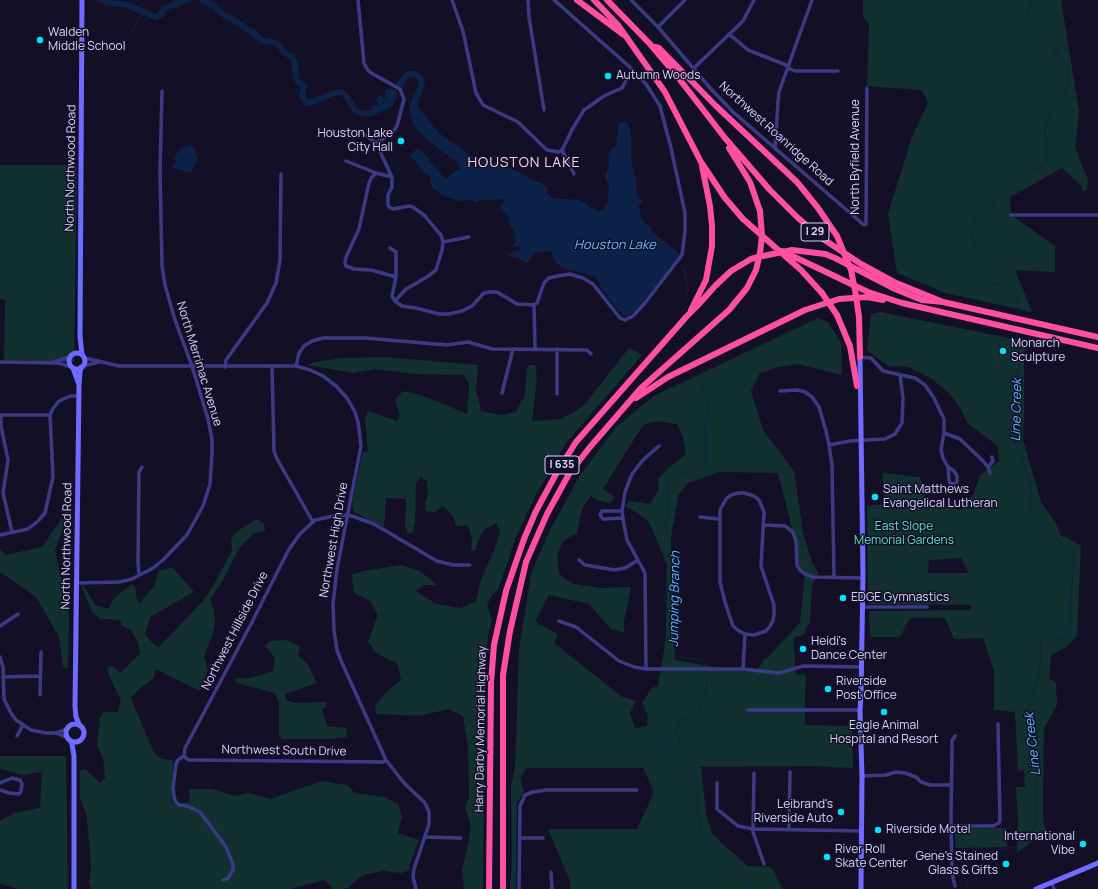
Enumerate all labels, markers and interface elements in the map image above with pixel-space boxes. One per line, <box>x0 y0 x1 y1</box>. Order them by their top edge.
place label: Walden Middle School <box>48 26 125 54</box>
marker: Walden Middle School <box>35 35 45 45</box>
place label: Autumn Woods <box>616 69 700 83</box>
marker: Autumn Woods <box>603 71 613 81</box>
street label: Northwest Roanridge Road <box>716 79 836 189</box>
street label: North Byfield Avenue <box>849 99 863 215</box>
street label: North Northwood Road <box>63 105 79 231</box>
place label: Houston Lake City Hall <box>317 127 393 155</box>
marker: Houston Lake City Hall <box>396 136 406 146</box>
district label: HOUSTON LAKE <box>468 155 580 171</box>
road number: I 29 <box>801 223 829 241</box>
water label: Houston Lake <box>574 237 656 253</box>
street label: North Merrimac Avenue <box>173 300 225 428</box>
place label: Monarch Sculpture <box>1011 337 1065 365</box>
marker: Monarch Sculpture <box>998 346 1008 356</box>
water label: Line Creek <box>1009 378 1025 442</box>
road number: I 635 <box>545 456 579 474</box>
street label: Northwest High Drive <box>317 481 351 599</box>
street label: North Northwood Road <box>59 483 75 609</box>
place label: Saint Matthews Evangelical Lutheran <box>883 483 998 511</box>
marker: Saint Matthews Evangelical Lutheran <box>870 492 880 502</box>
park label: East Slope Memorial Gardens <box>854 520 954 548</box>
water label: Jumping Branch <box>666 551 684 647</box>
street label: Northwest Hillside Drive <box>199 569 271 693</box>
place label: EDGE Gymnastics <box>851 591 949 605</box>
marker: EDGE Gymnastics <box>838 593 848 603</box>
place label: Heidi's Dance Center <box>811 635 887 663</box>
marker: Heidi's Dance Center <box>798 644 808 654</box>
street label: Harry Darby Memorial Highway <box>472 646 490 812</box>
place label: Riverside Post Office <box>836 675 897 703</box>
marker: Riverside Post Office <box>823 684 833 694</box>
marker: Eagle Animal Hospital and Resort <box>879 707 889 717</box>
water label: Line Creek <box>1022 712 1044 776</box>
place label: Eagle Animal Hospital and Resort <box>830 719 938 747</box>
street label: Northwest South Drive <box>221 743 347 759</box>
place label: Leibrand's Riverside Auto <box>754 798 833 826</box>
marker: Leibrand's Riverside Auto <box>836 807 846 817</box>
place label: Riverside Motel <box>886 823 971 837</box>
marker: Riverside Motel <box>873 825 883 835</box>
place label: International Vibe <box>1004 830 1075 858</box>
marker: International Vibe <box>1078 839 1088 849</box>
place label: River Roll Skate Center <box>835 843 907 871</box>
place label: Gene's Stained Glass & Gifts <box>915 850 998 878</box>
marker: River Roll Skate Center <box>822 852 832 862</box>
marker: Gene's Stained Glass & Gifts <box>1001 859 1011 869</box>

